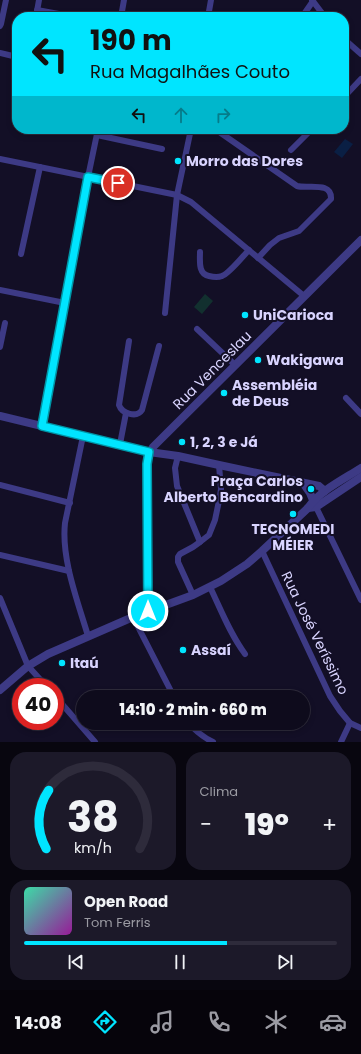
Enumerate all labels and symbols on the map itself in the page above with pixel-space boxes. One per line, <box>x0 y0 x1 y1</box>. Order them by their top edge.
place label: Morro das Dores <box>186 151 303 171</box>
marker: Morro das Dores <box>173 156 183 166</box>
pin <box>101 166 135 200</box>
place label: UniCarioca <box>253 305 334 325</box>
marker: UniCarioca <box>240 310 250 320</box>
street label: Rua Venceslau <box>168 326 256 414</box>
place label: Wakigawa <box>266 350 344 370</box>
marker: Wakigawa <box>253 355 263 365</box>
place label: Assembléia de Deus <box>232 375 317 411</box>
marker: Assembléia de Deus <box>219 388 229 398</box>
place label: 1, 2, 3 e Já <box>190 432 258 452</box>
marker: 1, 2, 3 e Já <box>177 437 187 447</box>
place label: Praça Carlos Alberto Bencardino <box>164 471 303 507</box>
marker: Praça Carlos Alberto Bencardino <box>306 484 316 494</box>
marker: TECNOMEDI MÉIER <box>288 509 298 519</box>
place label: TECNOMEDI MÉIER <box>252 519 334 555</box>
street label: Rua José Veríssimo <box>276 568 354 698</box>
position arrow <box>127 590 169 632</box>
place label: Assaí <box>191 640 231 660</box>
marker: Assaí <box>178 645 188 655</box>
place label: Itaú <box>70 653 99 673</box>
marker: Itaú <box>57 658 67 668</box>
speed limit sign: 40 <box>12 678 64 730</box>

